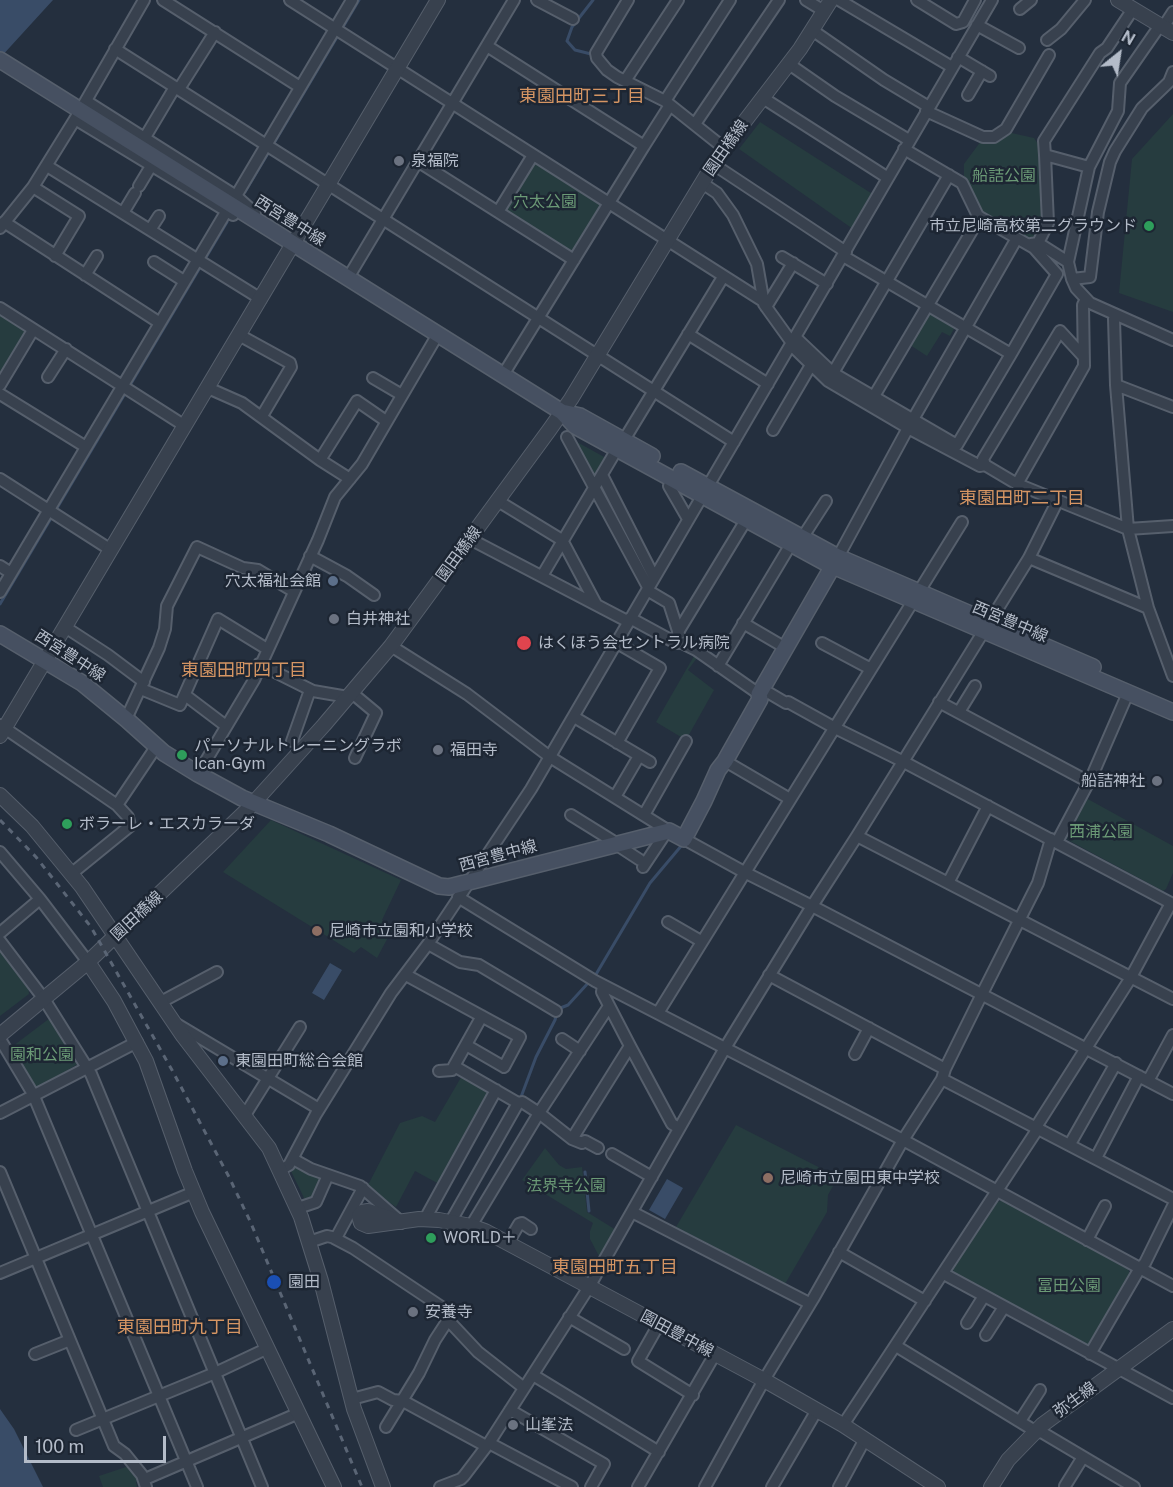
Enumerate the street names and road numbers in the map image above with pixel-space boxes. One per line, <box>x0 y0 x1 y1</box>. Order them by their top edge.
street label: 園田橋線 <box>700 116 752 180</box>
street label: 西宮豊中線 <box>251 192 329 250</box>
street label: 園田橋線 <box>432 522 486 586</box>
street label: 西宮豊中線 <box>969 598 1051 646</box>
street label: 西宮豊中線 <box>31 626 109 686</box>
street label: 西宮豊中線 <box>457 836 539 876</box>
street label: 園田橋線 <box>107 887 167 945</box>
street label: 園田豊中線 <box>637 1307 717 1361</box>
street label: 弥生線 <box>1050 1378 1100 1422</box>

